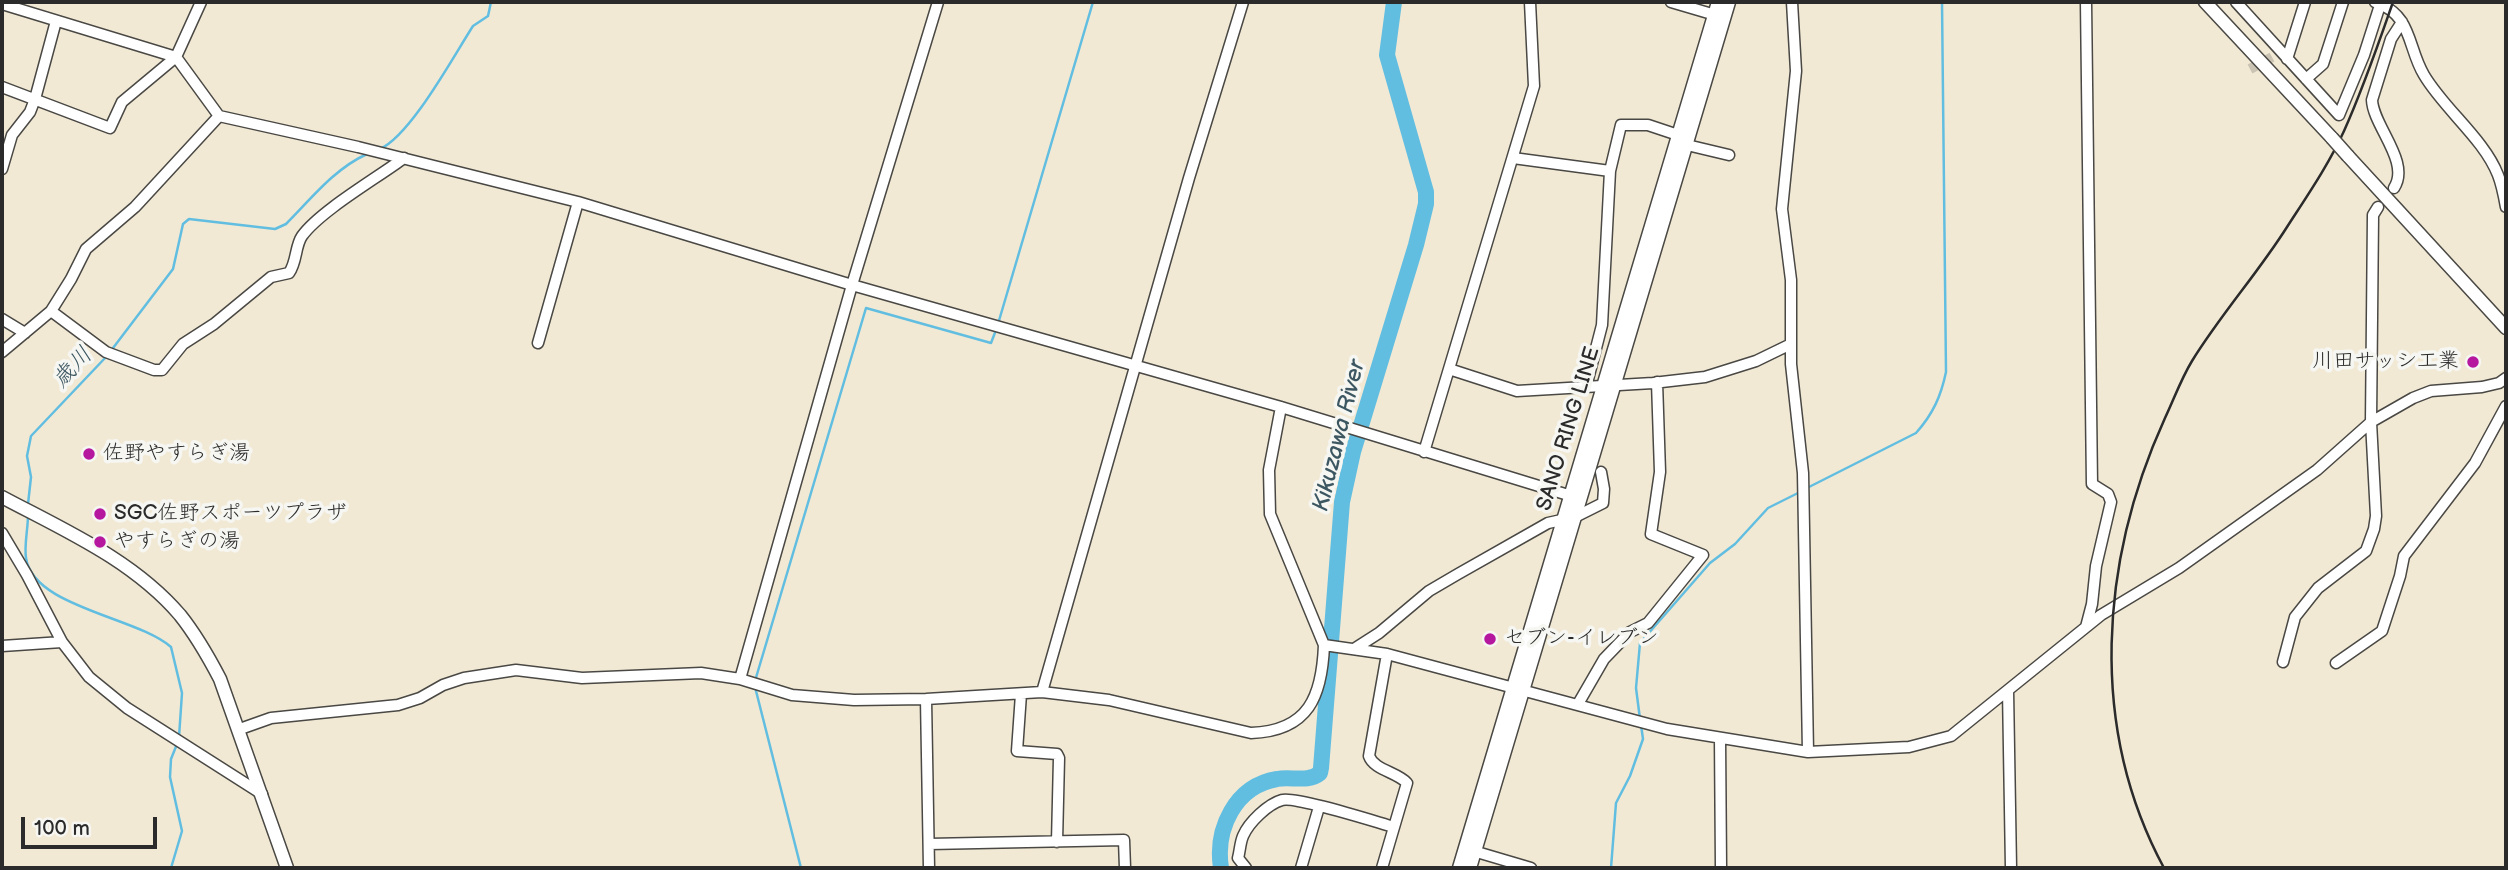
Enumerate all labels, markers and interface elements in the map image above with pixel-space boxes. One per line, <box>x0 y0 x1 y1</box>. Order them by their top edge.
water label: 歳川 <box>47 342 99 394</box>
street label: SANO RING LINE <box>1532 344 1606 514</box>
place label: 川田サッシ工業 <box>2312 349 2459 375</box>
marker: 川田サッシ工業 <box>2465 354 2481 370</box>
water label: Kikuzawa River <box>1308 357 1372 515</box>
place label: 佐野やすらぎ湯 <box>103 441 250 467</box>
marker: 佐野やすらぎ湯 <box>81 446 97 462</box>
place label: SGC佐野スポーツプラザ <box>114 501 346 527</box>
marker: SGC佐野スポーツプラザ <box>92 506 108 522</box>
place label: やすらぎの湯 <box>114 529 240 555</box>
marker: やすらぎの湯 <box>92 534 108 550</box>
place label: セブン-イレブン <box>1504 626 1659 652</box>
marker: セブン-イレブン <box>1482 631 1498 647</box>
scale bar <box>24 804 161 848</box>
text: 100 m <box>34 816 90 841</box>

